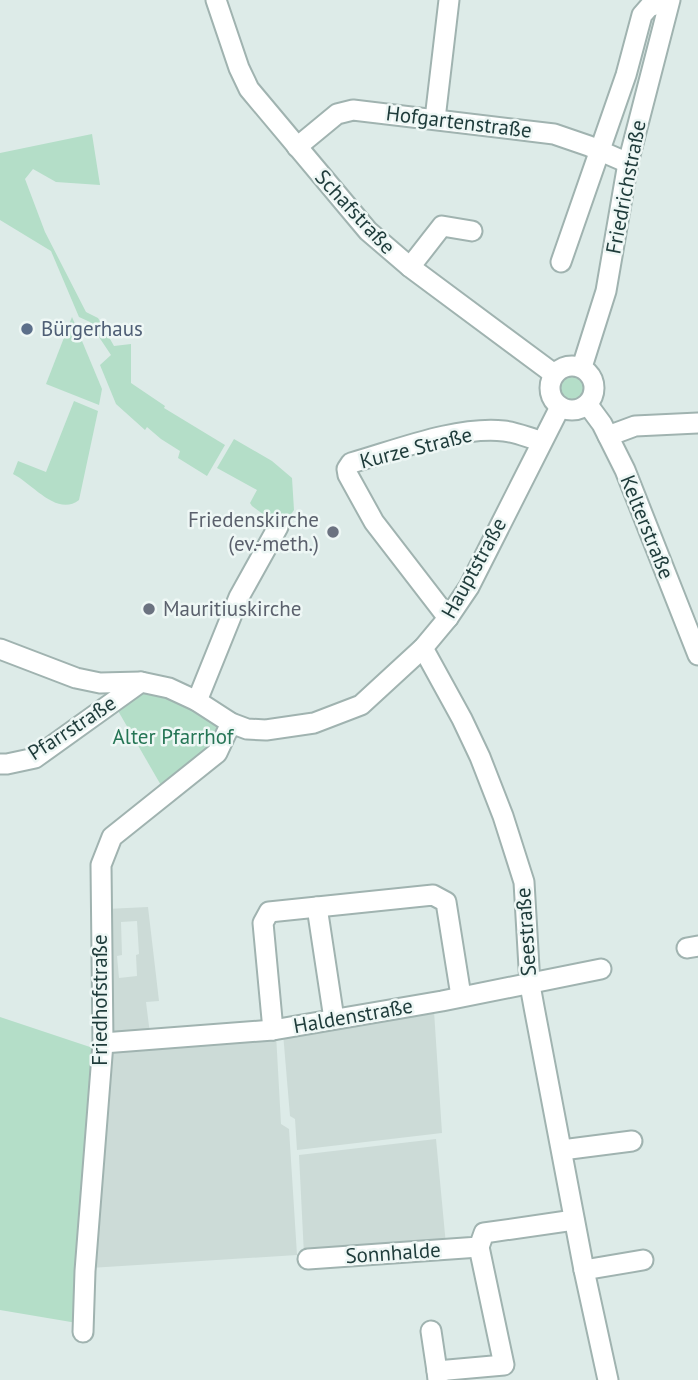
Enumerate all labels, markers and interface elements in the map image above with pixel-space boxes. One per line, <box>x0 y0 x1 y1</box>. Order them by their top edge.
street label: Hofgartenstraße <box>385 99 534 144</box>
street label: Friedrichstraße <box>599 118 652 256</box>
street label: Schafstraße <box>309 164 401 260</box>
place label: Bürgerhaus <box>41 315 143 342</box>
marker: Bürgerhaus <box>19 321 35 337</box>
street label: Kurze Straße <box>357 421 475 475</box>
street label: Kelterstraße <box>614 471 681 583</box>
place label: Friedenskirche (ev.-meth.) <box>188 506 319 557</box>
street label: Hauptstraße <box>435 513 512 623</box>
marker: Friedenskirche (ev.-meth.) <box>325 524 341 540</box>
place label: Mauritiuskirche <box>163 595 301 622</box>
marker: Mauritiuskirche <box>141 601 157 617</box>
street label: Pfarrstraße <box>23 689 121 766</box>
park label: Alter Pfarrhof <box>112 723 235 750</box>
street label: Seestraße <box>509 887 542 977</box>
street label: Friedhofstraße <box>86 934 113 1066</box>
street label: Haldenstraße <box>291 992 415 1039</box>
street label: Sonnhalde <box>344 1236 441 1269</box>

